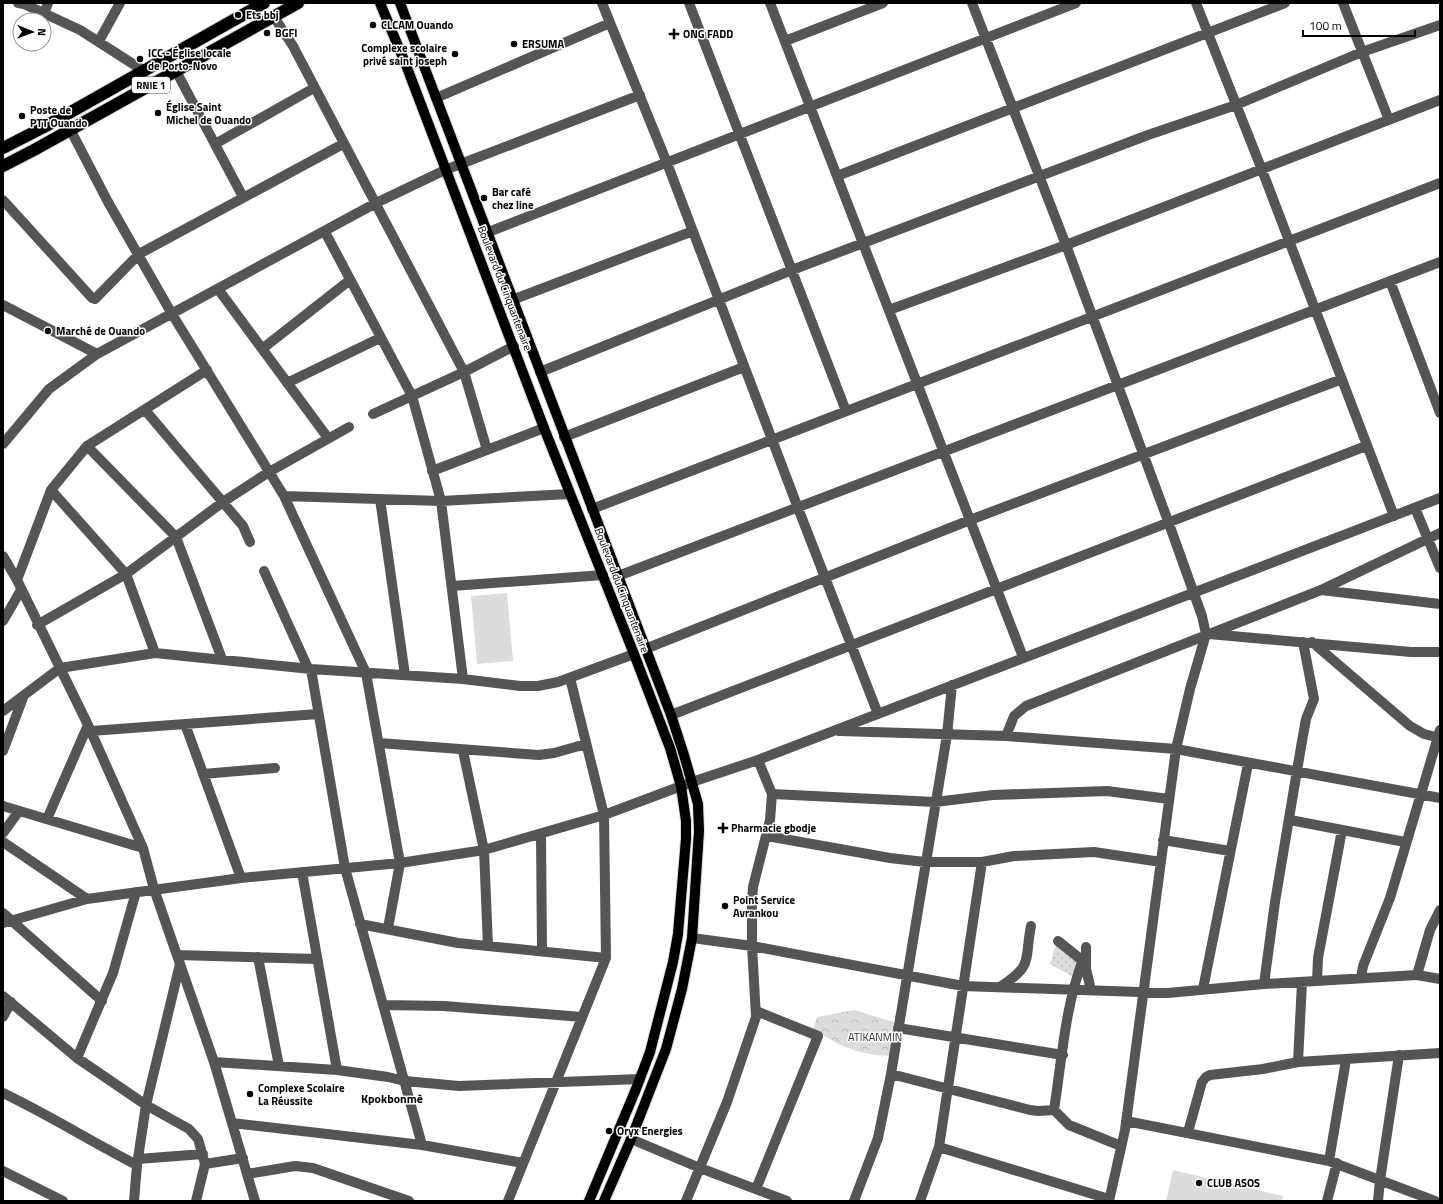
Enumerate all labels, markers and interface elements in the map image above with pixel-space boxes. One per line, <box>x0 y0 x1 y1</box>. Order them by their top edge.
place label: Ets bbj <box>246 7 279 23</box>
marker: Ets bbj <box>233 10 243 20</box>
north arrow <box>12 12 52 52</box>
scale bar <box>1303 12 1415 38</box>
text: 100 m <box>1309 16 1342 35</box>
place label: CLCAM Ouando <box>381 17 454 33</box>
marker: CLCAM Ouando <box>368 20 378 30</box>
place label: BGFI <box>275 25 297 41</box>
place label: ONG FADD <box>683 26 733 42</box>
text: N <box>34 28 50 36</box>
marker: BGFI <box>262 28 272 38</box>
marker: ONG FADD <box>668 28 680 40</box>
place label: ERSUMA <box>522 36 565 52</box>
marker: ERSUMA <box>509 39 519 49</box>
place label: Complexe scolaire privé saint joseph <box>361 40 447 69</box>
place label: ICC - Église locale de Porto-Novo <box>148 45 232 74</box>
marker: Complexe scolaire privé saint joseph <box>450 49 460 59</box>
marker: ICC - Église locale de Porto-Novo <box>135 54 145 64</box>
road number: RNIE 1 <box>132 77 170 93</box>
place label: Église Saint Michel de Ouando <box>166 99 251 128</box>
place label: Poste de PTT Ouando <box>30 102 87 131</box>
marker: Église Saint Michel de Ouando <box>153 108 163 118</box>
marker: Poste de PTT Ouando <box>17 111 27 121</box>
place label: Bar café chez line <box>492 184 534 213</box>
marker: Bar café chez line <box>479 193 489 203</box>
street label: Boulevard du Cinquantenaire <box>474 223 536 353</box>
place label: Marché de Ouando <box>56 323 145 339</box>
marker: Marché de Ouando <box>43 326 53 336</box>
street label: Boulevard du Cinquantenaire <box>591 525 653 655</box>
place label: Pharmacie gbodje <box>731 820 816 836</box>
marker: Pharmacie gbodje <box>718 823 728 833</box>
place label: Point Service Avrankou <box>733 892 796 921</box>
marker: Point Service Avrankou <box>720 901 730 911</box>
park label: ATIKANMIN <box>848 1029 902 1045</box>
place label: Complexe Scolaire La Réussite <box>258 1080 345 1109</box>
marker: Complexe Scolaire La Réussite <box>245 1089 255 1099</box>
district label: Kpokbonmè <box>361 1089 423 1108</box>
place label: Oryx Energies <box>617 1123 683 1139</box>
marker: Oryx Energies <box>604 1126 614 1136</box>
place label: CLUB ASOS <box>1207 1175 1260 1191</box>
marker: CLUB ASOS <box>1194 1178 1204 1188</box>

